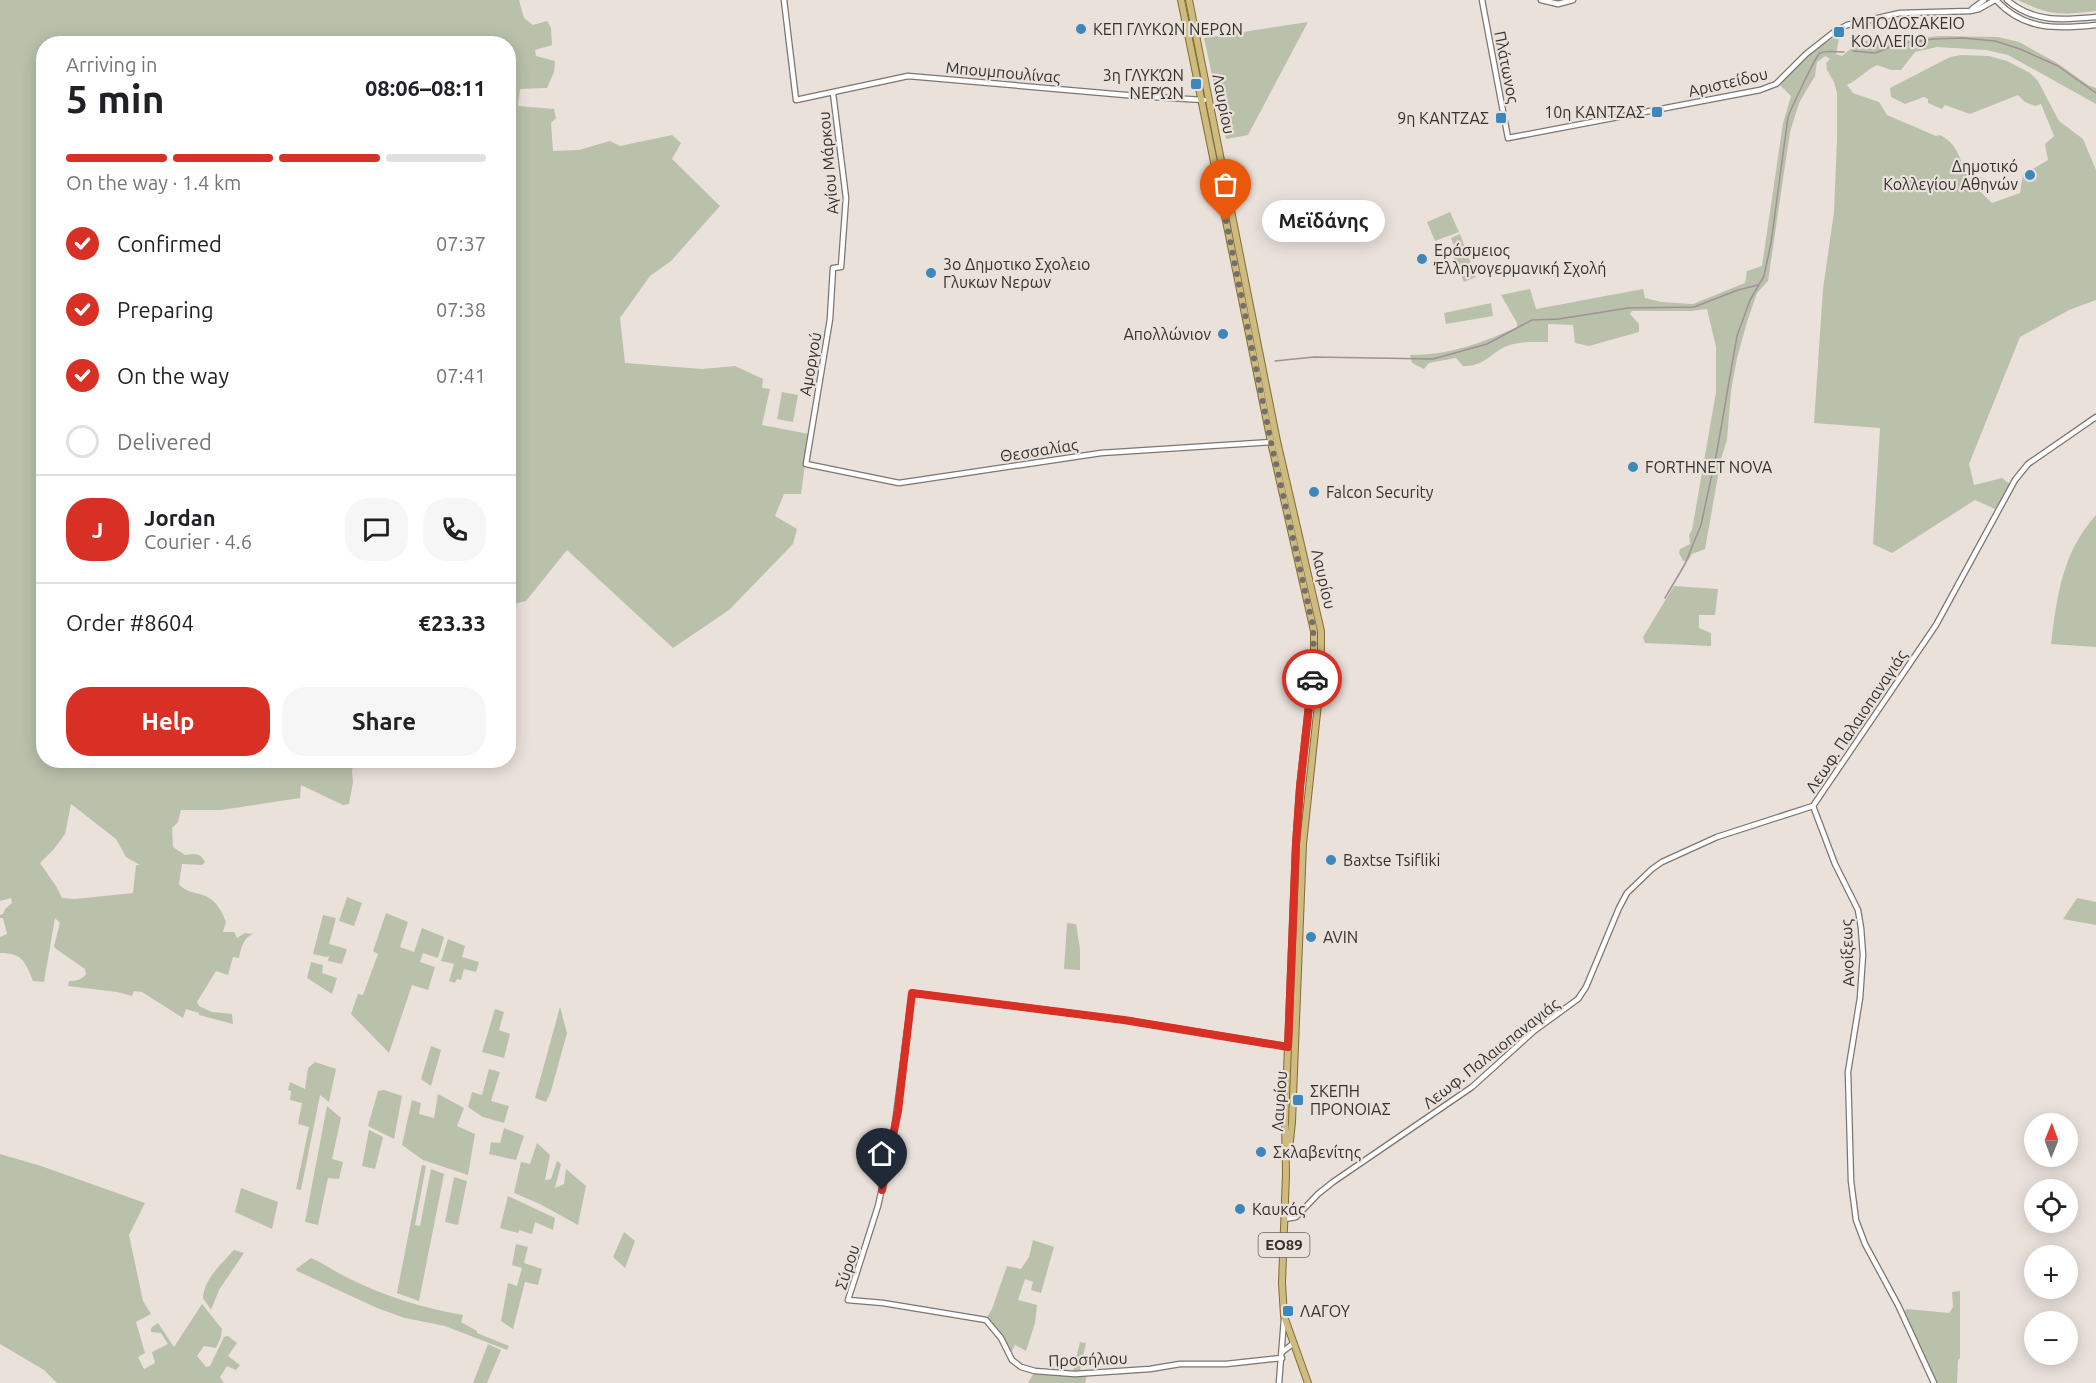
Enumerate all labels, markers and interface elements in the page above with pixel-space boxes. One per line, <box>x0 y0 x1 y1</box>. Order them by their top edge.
place label: ΜΠΟΔΟΣΑΚΕΙΟ ΚΟΛΛΕΓΙΟ <box>1851 14 1965 50</box>
place label: ΚΕΠ ΓΛΥΚΩΝ ΝΕΡΩΝ <box>1093 20 1243 38</box>
marker: ΚΕΠ ΓΛΥΚΩΝ ΝΕΡΩΝ <box>1074 22 1088 36</box>
marker: ΜΠΟΔΟΣΑΚΕΙΟ ΚΟΛΛΕΓΙΟ <box>1832 25 1846 39</box>
street label: Πλάτωνος <box>1490 29 1523 105</box>
text: Arriving in <box>66 53 157 76</box>
street label: Μπουμπουλίνας <box>945 58 1061 87</box>
street label: Αριστείδου <box>1686 64 1770 100</box>
place label: 3η ΓΛΥΚΏΝ ΝΕΡΏΝ <box>1103 66 1184 102</box>
street label: Λαυρίου <box>1209 72 1239 136</box>
text: 08:06–08:11 <box>365 75 486 100</box>
text: 5 min <box>66 77 165 120</box>
marker: 3η ΓΛΥΚΏΝ ΝΕΡΏΝ <box>1189 77 1203 91</box>
place label: 10η ΚΑΝΤΖΑΣ <box>1544 103 1645 121</box>
marker: 10η ΚΑΝΤΖΑΣ <box>1650 105 1664 119</box>
place label: 9η ΚΑΝΤΖΑΣ <box>1397 109 1489 127</box>
street label: Αγίου Μάρκου <box>815 111 841 215</box>
marker: 9η ΚΑΝΤΖΑΣ <box>1494 111 1508 125</box>
place label: Δημοτικό Κολλεγίου Αθηνών <box>1883 157 2018 193</box>
pin <box>1200 159 1251 221</box>
icon: bag <box>1209 168 1242 201</box>
marker: Δημοτικό Κολλεγίου Αθηνών <box>2023 168 2037 182</box>
text: On the way · 1.4 km <box>66 171 241 194</box>
callout: Μεϊδάνης <box>1262 200 1385 242</box>
text: Μεϊδάνης <box>1278 209 1369 232</box>
icon: check <box>66 227 99 260</box>
text: Confirmed <box>117 231 222 256</box>
text: 07:37 <box>436 232 486 255</box>
place label: Εράσμειος Έλληνογερμανική Σχολή <box>1433 241 1606 277</box>
marker: Εράσμειος Έλληνογερμανική Σχολή <box>1415 252 1429 266</box>
place label: 3o Δημοτικο Σχολειο Γλυκων Νερων <box>943 255 1090 291</box>
marker: 3o Δημοτικο Σχολειο Γλυκων Νερων <box>924 266 938 280</box>
icon: check <box>66 293 99 326</box>
text: Preparing <box>117 297 214 322</box>
text: 07:38 <box>436 298 486 321</box>
place label: Απολλώνιον <box>1123 325 1211 343</box>
marker: Απολλώνιον <box>1216 327 1230 341</box>
street label: Αμοργού <box>796 331 824 397</box>
icon: check <box>66 359 99 392</box>
text: On the way <box>117 363 229 388</box>
text: 07:41 <box>436 364 486 387</box>
text: Delivered <box>117 429 212 454</box>
street label: Θεσσαλίας <box>999 435 1079 466</box>
place label: FORTHNET NOVA <box>1645 458 1773 476</box>
marker: FORTHNET NOVA <box>1626 460 1640 474</box>
place label: Falcon Security <box>1326 483 1434 501</box>
marker: Falcon Security <box>1307 485 1321 499</box>
button: chat <box>345 498 408 561</box>
button: phone <box>423 498 486 561</box>
text: Jordan <box>144 505 216 530</box>
text: J <box>92 517 103 542</box>
text: Courier · 4.6 <box>144 530 252 553</box>
street label: Λαυρίου <box>1308 547 1340 611</box>
text: Order #8604 <box>66 610 194 635</box>
text: €23.33 <box>419 610 486 635</box>
street label: Λεωφ. Παλαιοπαναγιάς <box>1802 646 1911 796</box>
courier <box>1282 649 1342 709</box>
icon: car <box>1296 663 1329 696</box>
button: Help <box>66 687 270 756</box>
button: Share <box>282 687 486 756</box>
place label: Baxtse Tsifliki <box>1343 851 1440 869</box>
marker: Baxtse Tsifliki <box>1324 853 1338 867</box>
street label: Ανοίξεως <box>1837 919 1858 987</box>
place label: AVIN <box>1323 928 1358 946</box>
marker: AVIN <box>1304 930 1318 944</box>
street label: Λεωφ. Παλαιοπαναγιάς <box>1419 994 1563 1113</box>
street label: Λαυρίου <box>1268 1070 1290 1132</box>
place label: ΣΚΕΠΗ ΠΡΟΝΟΙΑΣ <box>1310 1082 1391 1118</box>
marker: ΣΚΕΠΗ ΠΡΟΝΟΙΑΣ <box>1291 1093 1305 1107</box>
north arrow <box>2024 1113 2078 1167</box>
map controls <box>2024 1113 2078 1365</box>
pin <box>856 1128 907 1190</box>
icon: home <box>865 1137 898 1170</box>
place label: Σκλαβενίτης <box>1273 1143 1361 1162</box>
marker: Σκλαβενίτης <box>1254 1145 1268 1159</box>
button: locate <box>2024 1179 2078 1233</box>
place label: Καυκάς <box>1252 1200 1305 1219</box>
marker: Καυκάς <box>1233 1202 1247 1216</box>
road number: ΕΟ89 <box>1258 1233 1310 1257</box>
street label: Σύρου <box>831 1242 863 1292</box>
button: + <box>2024 1245 2078 1299</box>
place label: ΛΑΓΟΥ <box>1300 1302 1351 1320</box>
marker: ΛΑΓΟΥ <box>1281 1304 1295 1318</box>
button: − <box>2024 1311 2078 1365</box>
street label: Προσήλιου <box>1048 1349 1128 1369</box>

